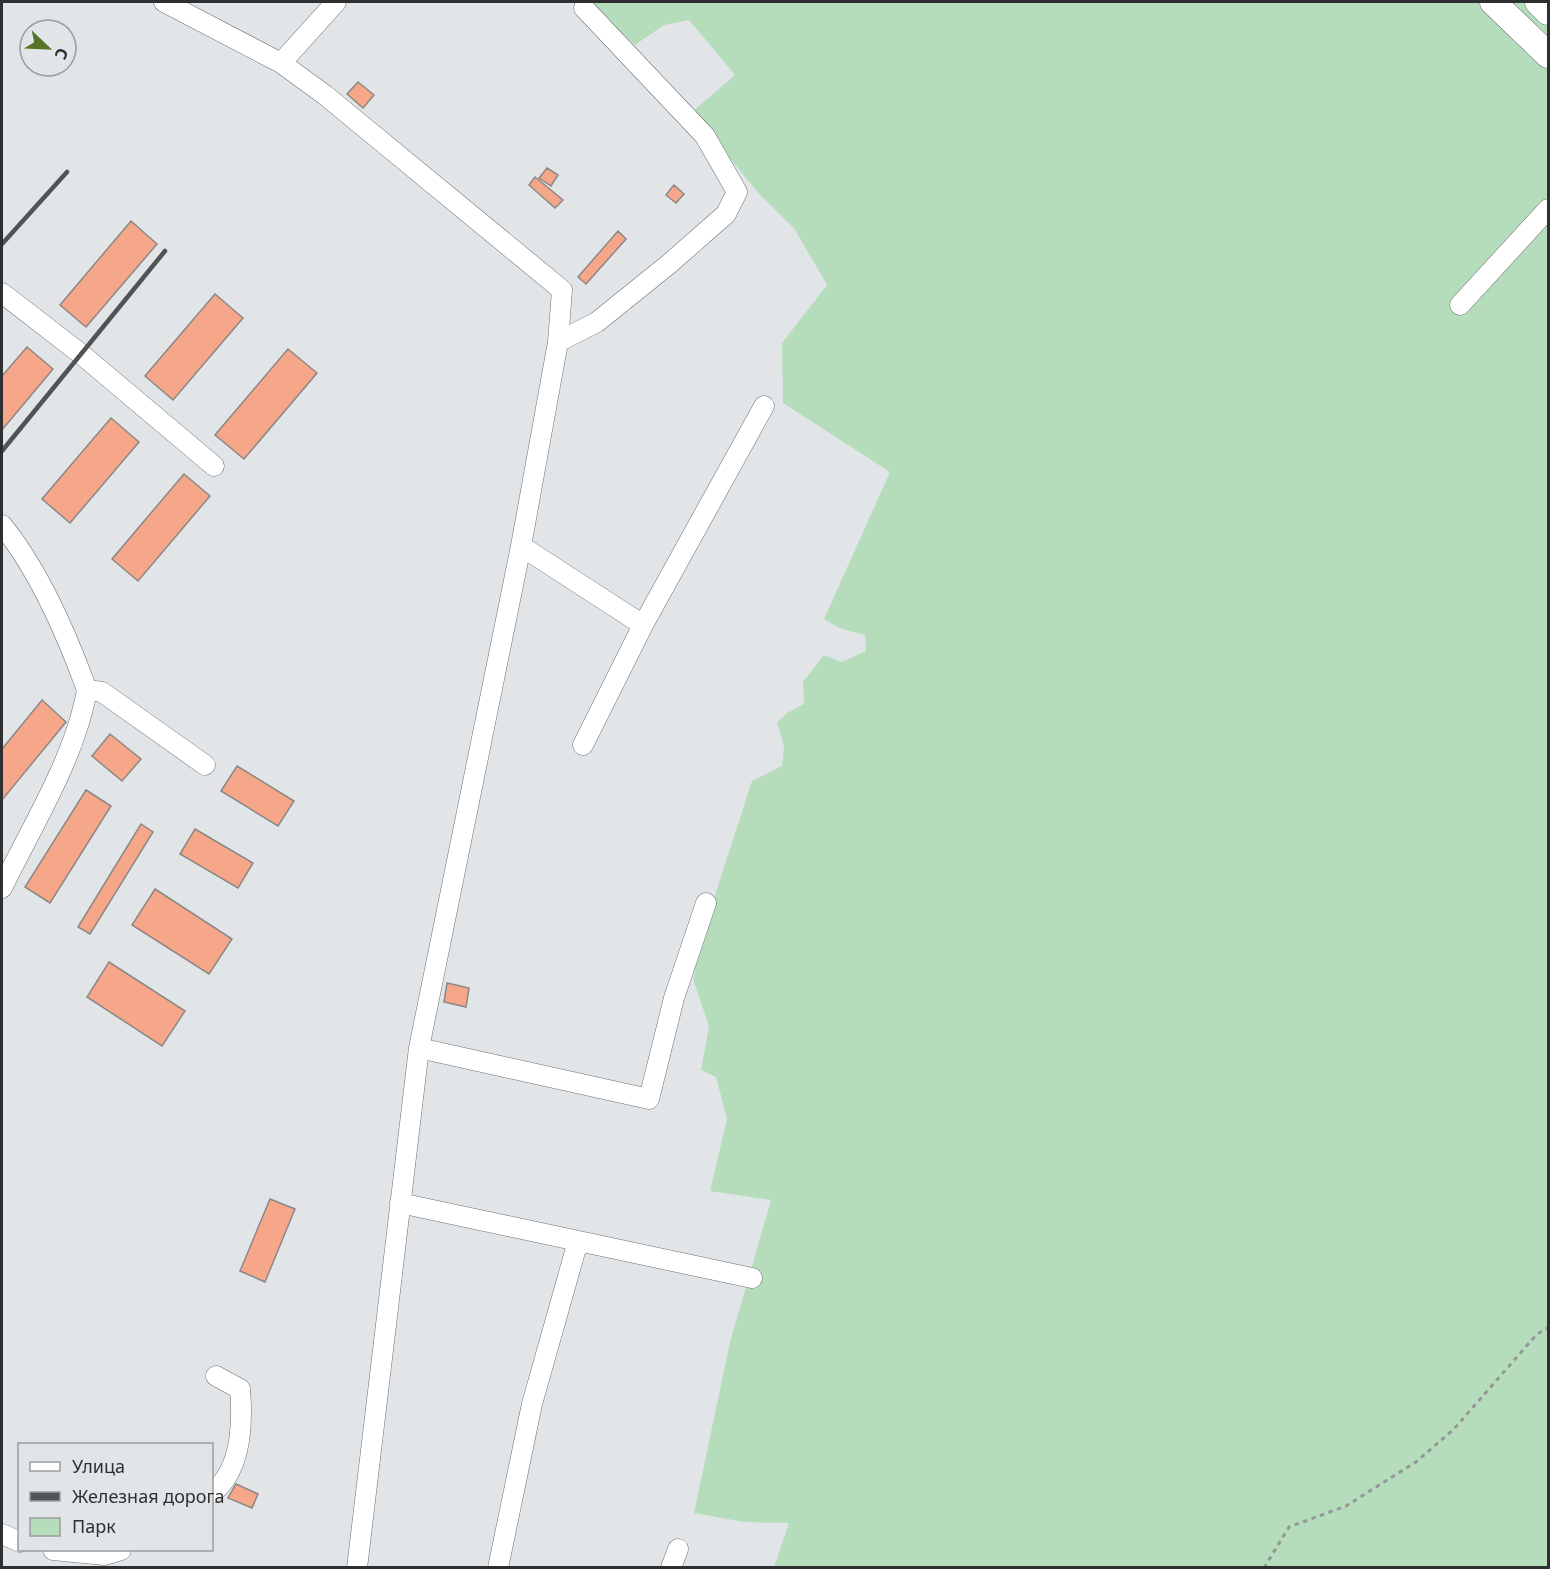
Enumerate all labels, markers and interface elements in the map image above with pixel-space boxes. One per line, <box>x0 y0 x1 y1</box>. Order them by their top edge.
north arrow <box>18 18 78 78</box>
text: С <box>50 45 74 63</box>
legend <box>18 1443 213 1551</box>
text: Улица <box>72 1454 125 1478</box>
text: Железная дорога <box>72 1484 224 1508</box>
text: Парк <box>72 1514 116 1538</box>

